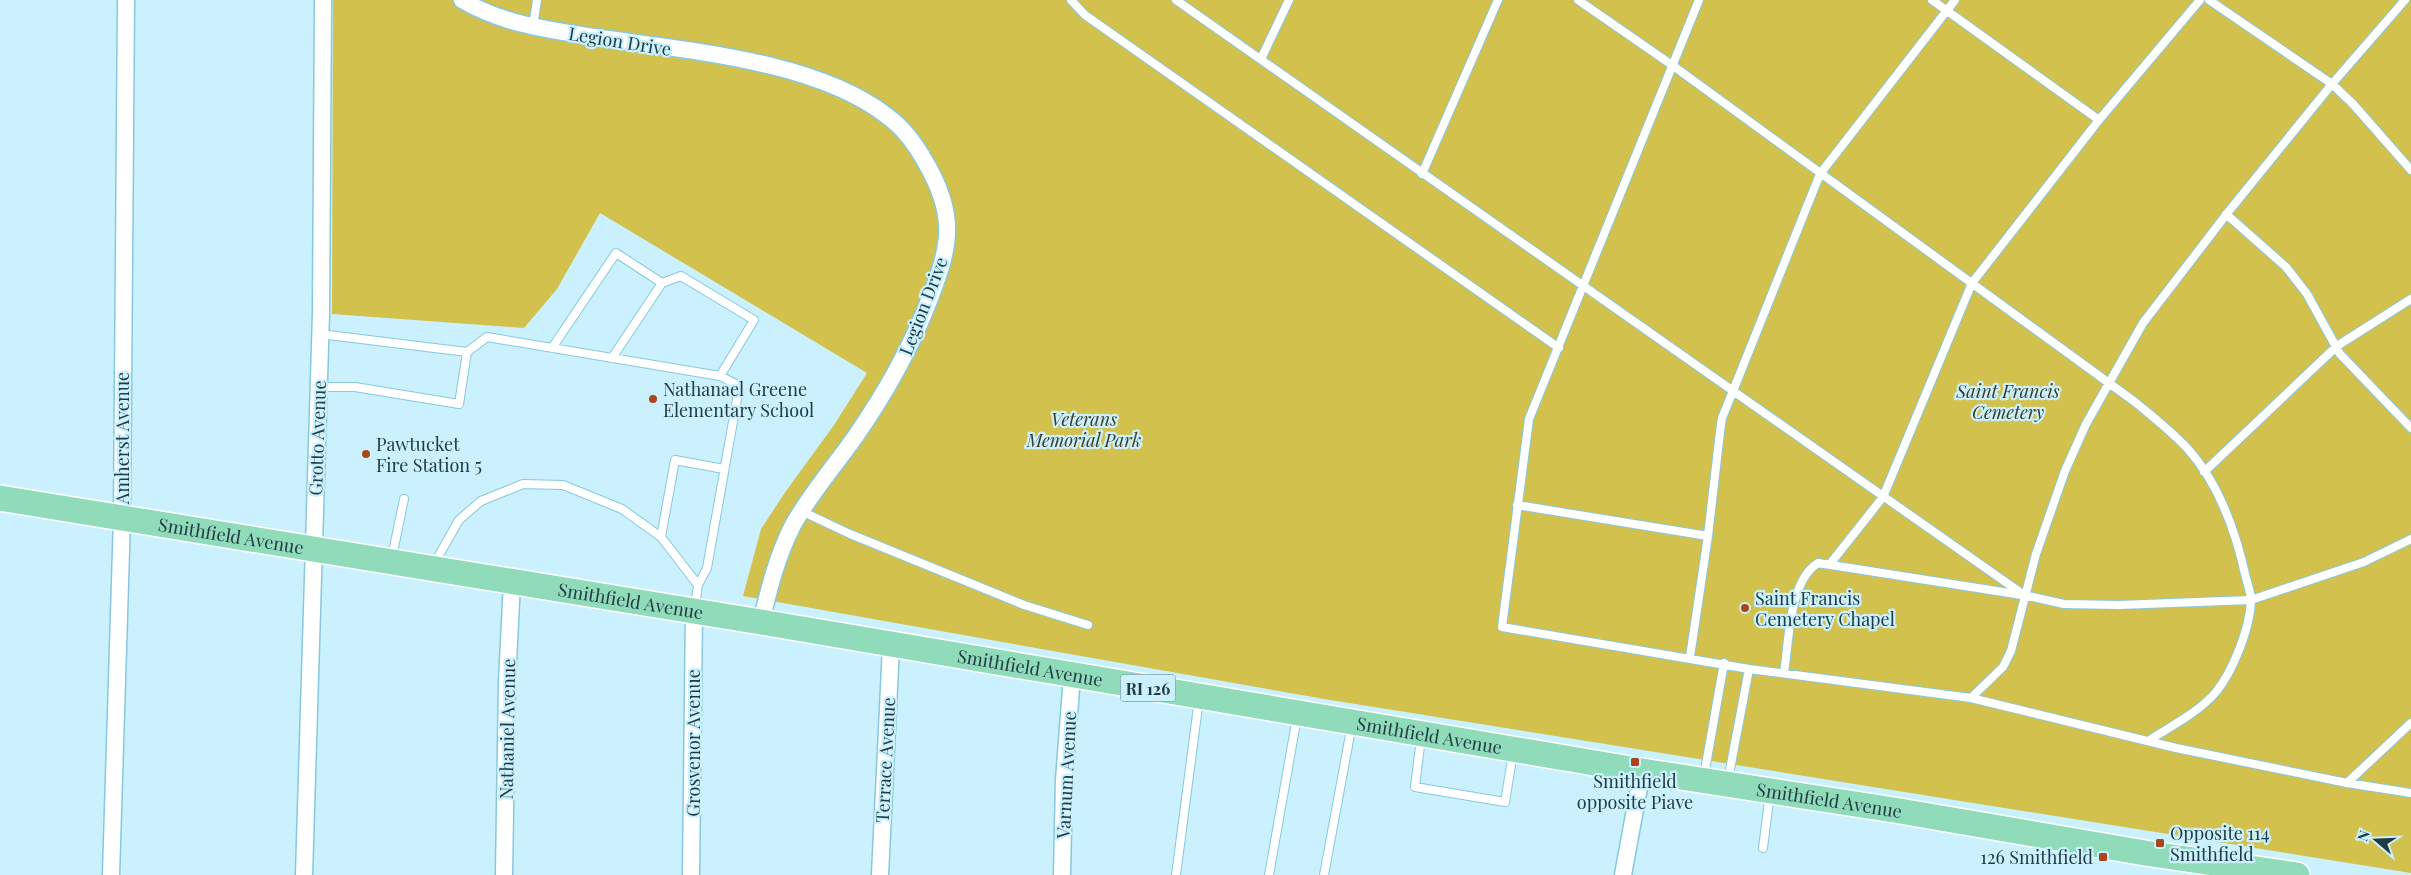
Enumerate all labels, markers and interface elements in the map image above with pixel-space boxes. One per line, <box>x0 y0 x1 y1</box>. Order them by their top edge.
street label: Legion Drive <box>567 21 673 61</box>
street label: Legion Drive <box>893 253 953 359</box>
street label: Amherst Avenue <box>110 372 134 505</box>
place label: Nathanael Greene Elementary School <box>663 377 814 422</box>
park label: Saint Francis Cemetery <box>1955 379 2060 424</box>
street label: Grotto Avenue <box>303 380 331 496</box>
marker: Nathanael Greene Elementary School <box>647 393 659 405</box>
park label: Veterans Memorial Park <box>1026 407 1141 452</box>
place label: Pawtucket Fire Station 5 <box>376 432 482 477</box>
marker: Pawtucket Fire Station 5 <box>360 448 372 460</box>
street label: Smithfield Avenue <box>156 512 305 559</box>
street label: Smithfield Avenue <box>556 577 705 624</box>
place label: Saint Francis Cemetery Chapel <box>1755 586 1895 631</box>
marker: Saint Francis Cemetery Chapel <box>1739 602 1751 614</box>
street label: Smithfield Avenue <box>956 643 1105 692</box>
street label: Nathaniel Avenue <box>494 658 520 800</box>
street label: Grosvenor Avenue <box>681 669 705 817</box>
road number: RI 126 <box>1120 674 1176 701</box>
street label: Terrace Avenue <box>870 697 900 823</box>
street label: Varnum Avenue <box>1051 711 1081 840</box>
street label: Smithfield Avenue <box>1355 711 1504 759</box>
marker: Smithfield opposite Piave <box>1629 756 1641 768</box>
place label: Smithfield opposite Piave <box>1577 769 1693 814</box>
street label: Smithfield Avenue <box>1755 777 1904 823</box>
north arrow <box>2351 815 2401 865</box>
place label: Opposite 114 Smithfield <box>2170 821 2270 866</box>
text: N <box>2353 828 2374 843</box>
marker: Opposite 114 Smithfield <box>2154 837 2166 849</box>
place label: 126 Smithfield <box>1980 845 2094 869</box>
marker: 126 Smithfield <box>2097 851 2109 863</box>

